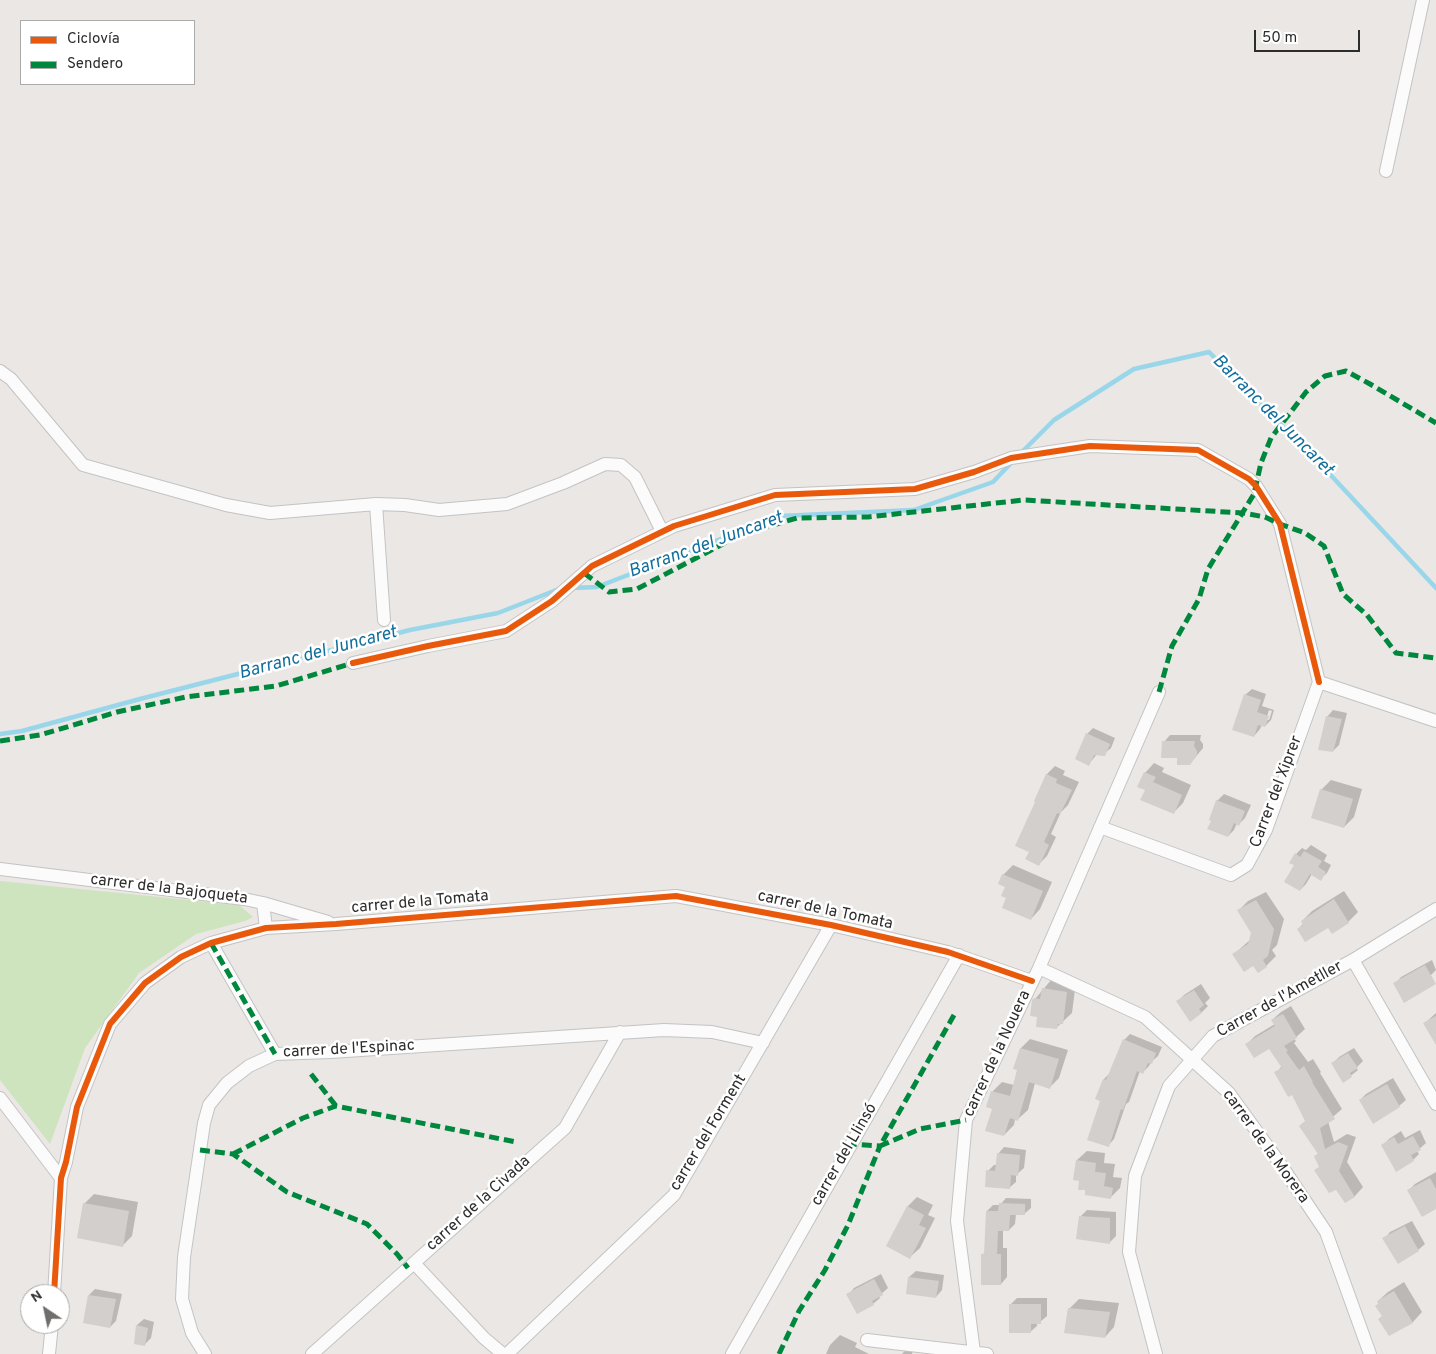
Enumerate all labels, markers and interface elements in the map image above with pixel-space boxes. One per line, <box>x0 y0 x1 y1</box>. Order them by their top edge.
legend <box>20 20 195 85</box>
scale bar <box>1256 20 1362 52</box>
text: 50 m <box>1262 29 1297 48</box>
text: Ciclovía <box>67 30 120 49</box>
text: Sendero <box>67 55 123 74</box>
water label: Barranc del Juncaret <box>1207 351 1337 481</box>
water label: Barranc del Juncaret <box>626 508 786 584</box>
water label: Barranc del Juncaret <box>237 623 399 685</box>
street label: Carrer del Xiprer <box>1247 733 1307 851</box>
street label: carrer de la Bajoqueta <box>89 871 249 909</box>
street label: carrer de la Tomata <box>351 887 489 919</box>
street label: carrer de la Tomata <box>756 887 894 935</box>
street label: Carrer de l'Ametller <box>1214 957 1346 1043</box>
street label: carrer de la Nouera <box>960 988 1036 1120</box>
street label: carrer de l'Espinac <box>283 1037 415 1063</box>
street label: carrer del Forment <box>667 1071 751 1195</box>
street label: carrer de la Morera <box>1217 1087 1313 1207</box>
street label: carrer del Llinsó <box>808 1100 882 1210</box>
street label: carrer de la Civada <box>423 1152 535 1256</box>
north arrow <box>20 1284 70 1334</box>
text: N <box>28 1287 46 1307</box>

